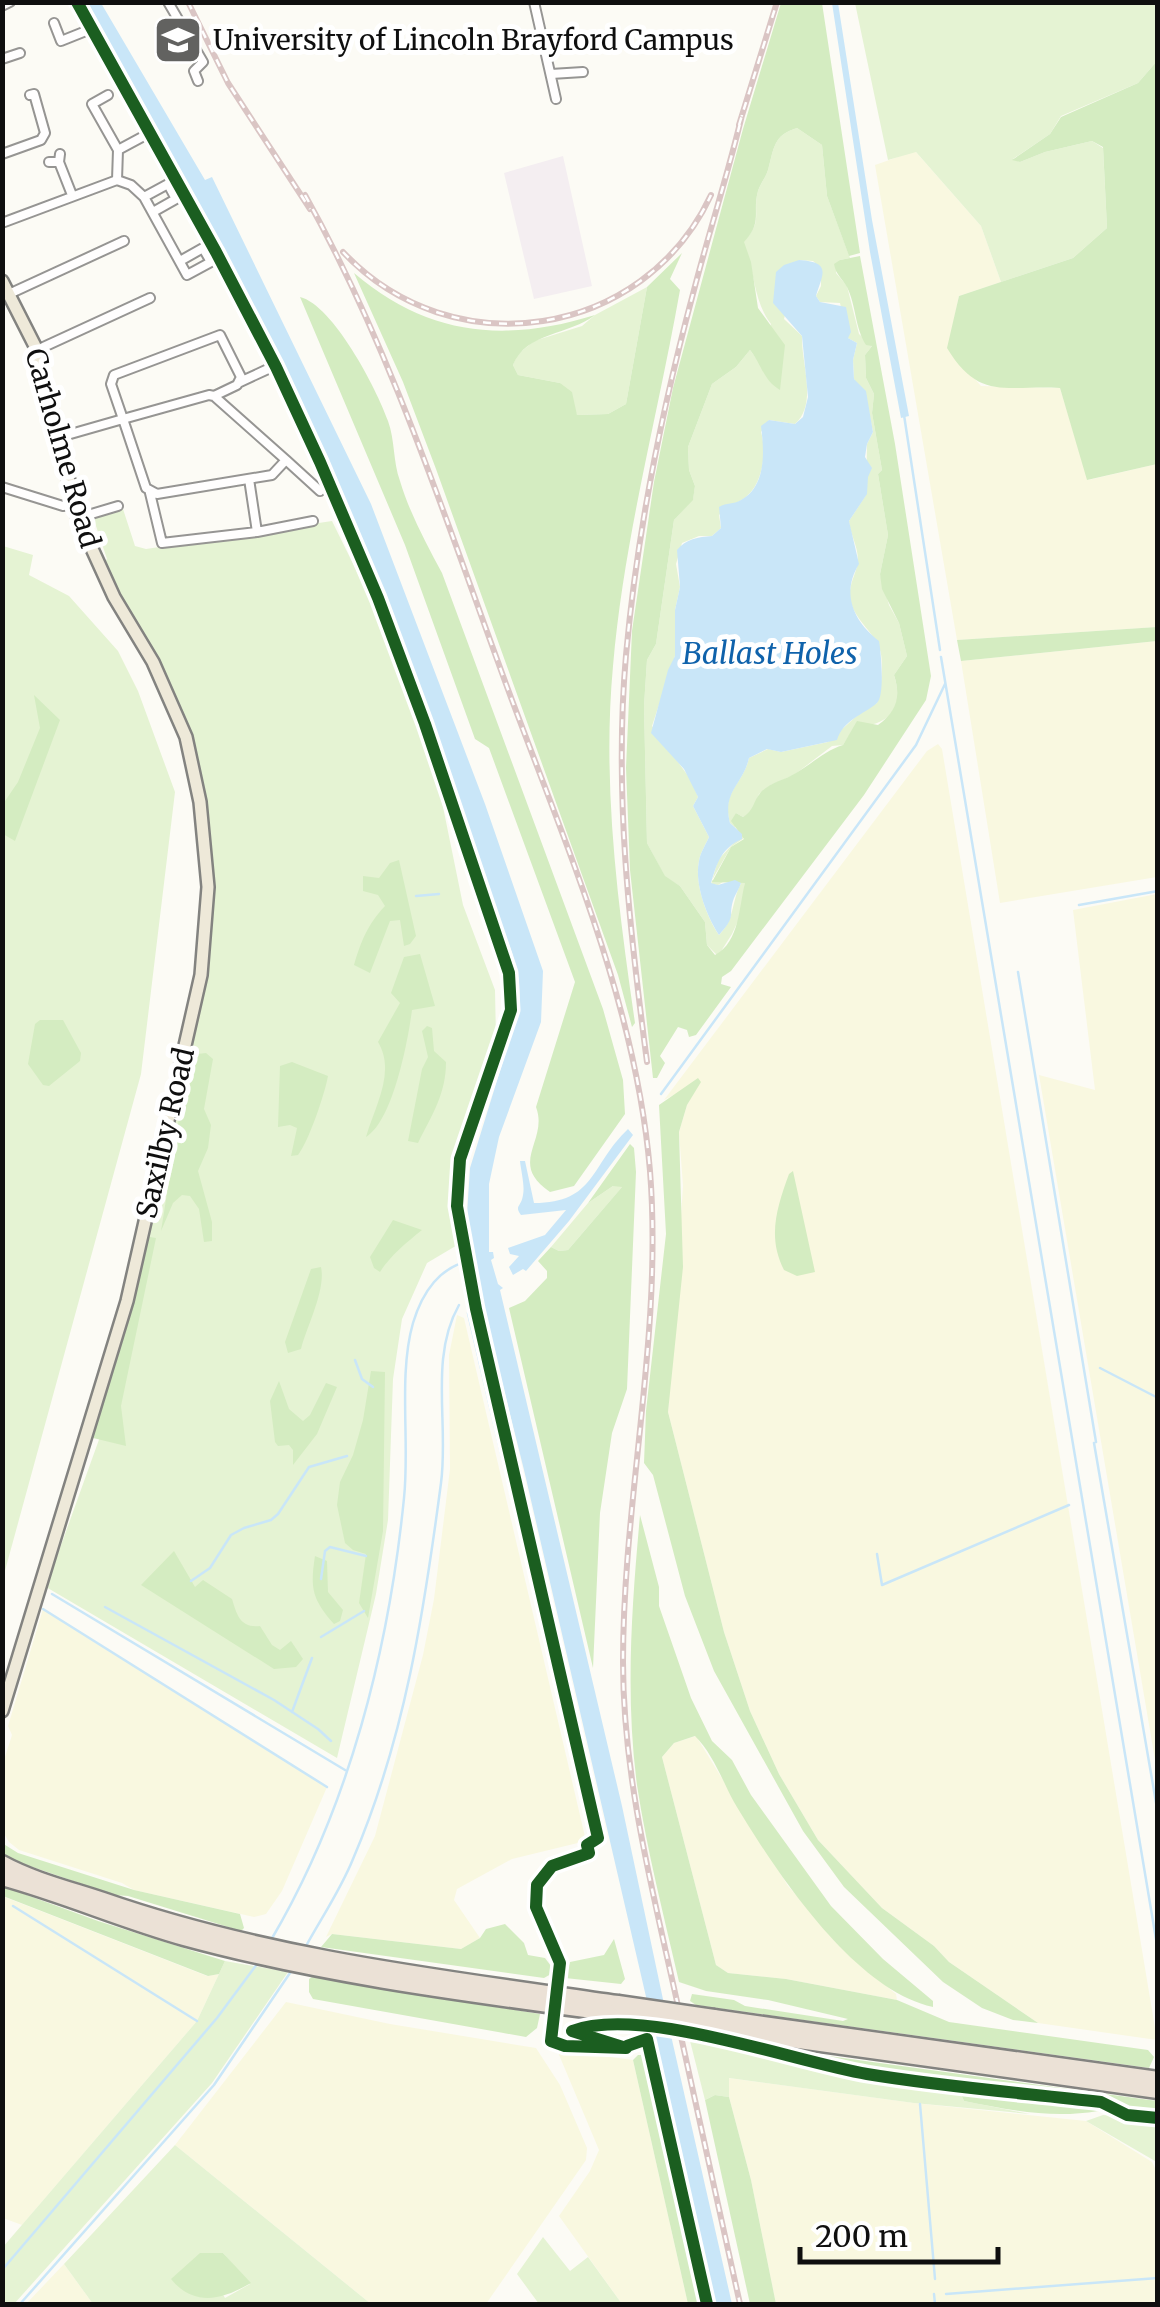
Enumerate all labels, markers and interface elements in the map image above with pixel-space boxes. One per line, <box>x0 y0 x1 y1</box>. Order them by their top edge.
school or university icon: University of Lincoln Brayford Campus <box>152 14 204 66</box>
place label: University of Lincoln Brayford Campus <box>213 22 734 58</box>
street label: Carholme Road <box>17 344 109 552</box>
water label: Ballast Holes <box>682 634 858 672</box>
street label: Saxilby Road <box>128 1044 202 1222</box>
scale bar <box>800 2202 998 2264</box>
text: 200 m <box>815 2217 908 2255</box>

